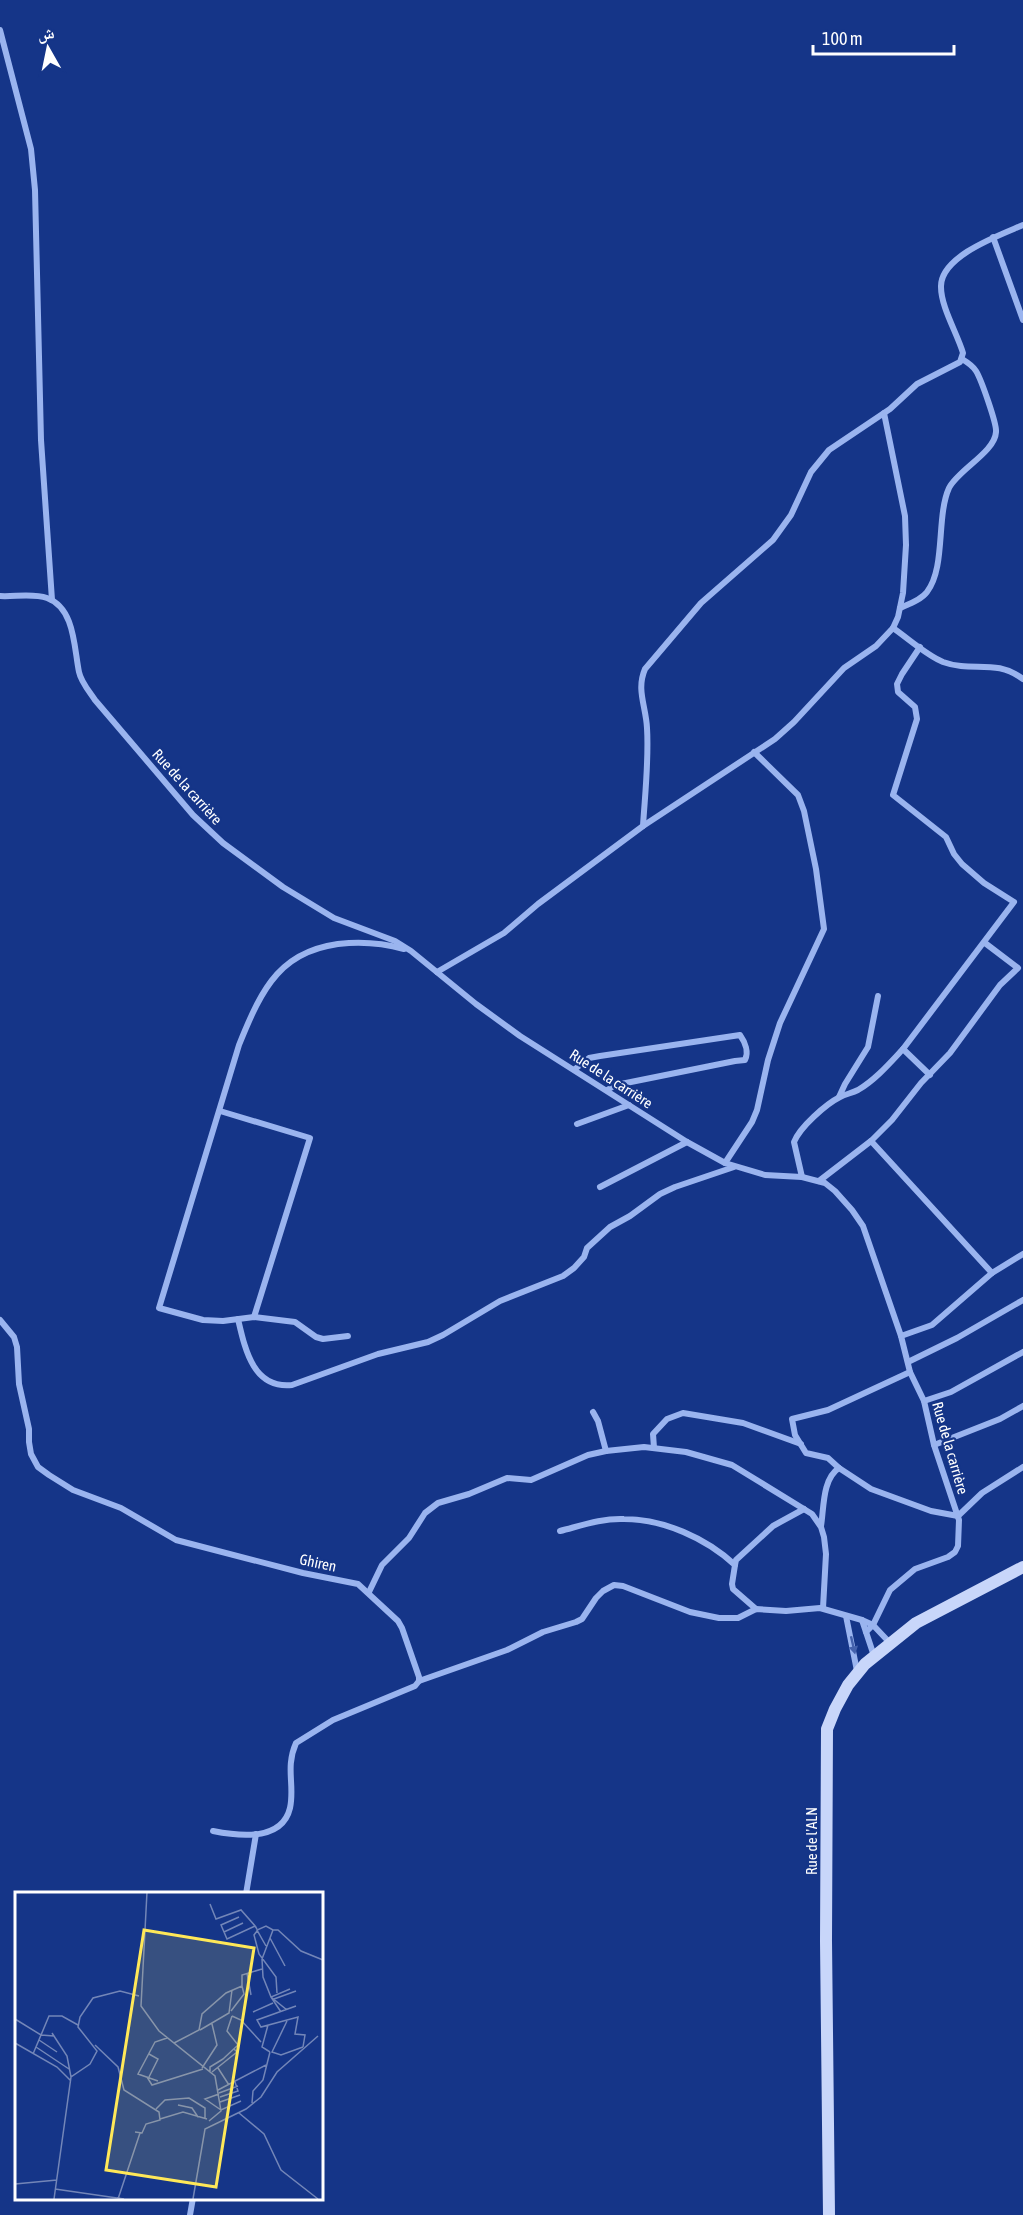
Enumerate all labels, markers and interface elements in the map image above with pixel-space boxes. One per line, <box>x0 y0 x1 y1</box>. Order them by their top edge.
north arrow <box>18 18 78 78</box>
scale bar <box>813 18 954 56</box>
text: ش <box>36 23 56 44</box>
text: 100 m <box>822 28 863 49</box>
street label: Rue de la carrière <box>149 746 226 828</box>
street label: Rue de la carrière <box>567 1045 656 1112</box>
street label: Rue de la carrière <box>929 1400 972 1496</box>
street label: Ghiren <box>298 1550 338 1575</box>
one-way arrow <box>848 1635 858 1654</box>
street label: Rue de l'ALN <box>803 1807 820 1875</box>
inset map <box>15 1892 322 2200</box>

